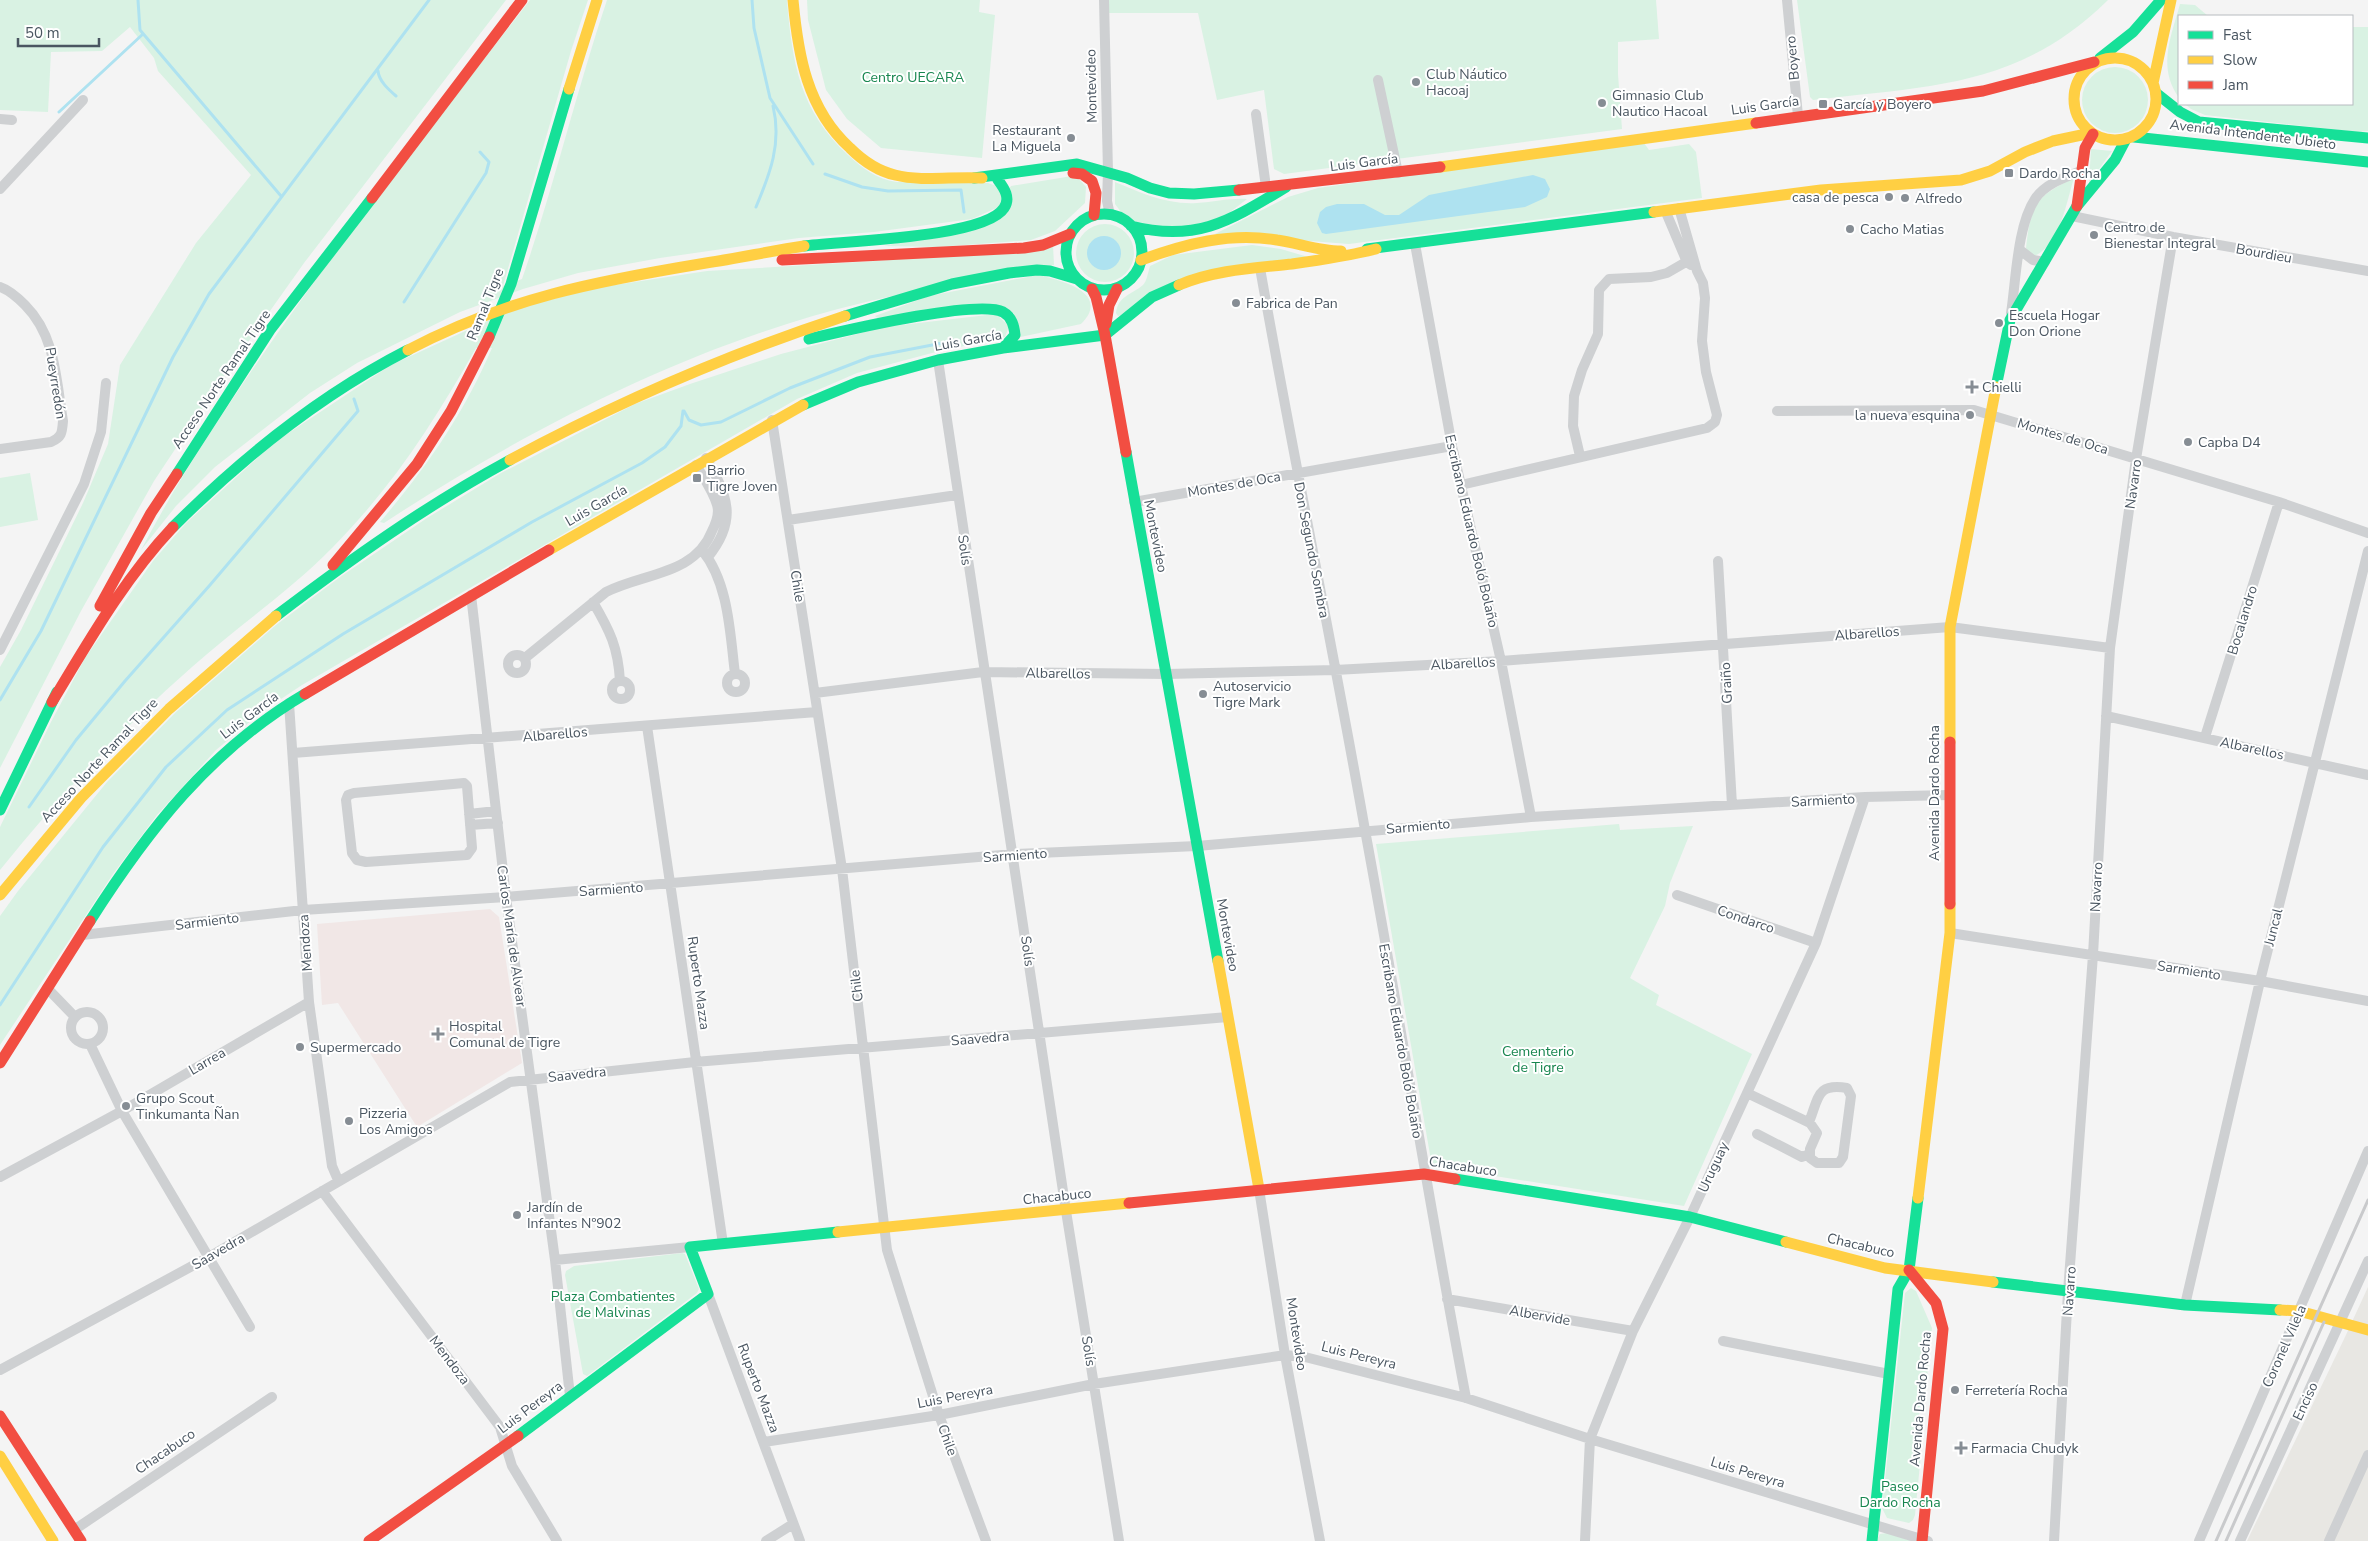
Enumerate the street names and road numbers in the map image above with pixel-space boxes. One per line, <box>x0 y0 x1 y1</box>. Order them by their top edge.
street label: Boyero <box>1781 35 1804 81</box>
street label: Montevideo <box>1081 49 1102 123</box>
street label: Luis García <box>1730 91 1800 120</box>
street label: Avenida Intendente Ubieto <box>2169 115 2337 154</box>
street label: Luis García <box>1329 149 1399 176</box>
street label: Bourdieu <box>2234 239 2294 268</box>
street label: Ramal Tigre <box>462 265 509 343</box>
street label: Acceso Norte Ramal Tigre <box>168 306 275 453</box>
street label: Luis García <box>933 325 1003 356</box>
street label: Pueyrredón <box>40 346 71 420</box>
street label: Montes de Oca <box>2015 414 2111 459</box>
street label: Escribano Eduardo Boló Bolaño <box>1440 433 1503 630</box>
street label: Navarro <box>2121 458 2146 510</box>
street label: Montes de Oca <box>1186 467 1282 502</box>
street label: Luis García <box>562 480 631 531</box>
street label: Don Segundo Sombra <box>1289 480 1334 620</box>
street label: Montevideo <box>1139 498 1172 574</box>
street label: Solís <box>953 534 976 567</box>
street label: Chile <box>786 569 809 603</box>
street label: Bocalandro <box>2223 583 2262 657</box>
street label: Albarellos <box>1834 622 1900 645</box>
street label: Albarellos <box>1430 652 1496 675</box>
street label: Graiño <box>1716 662 1737 704</box>
street label: Albarellos <box>1025 663 1091 684</box>
street label: Luis García <box>216 687 282 744</box>
street label: Acceso Norte Ramal Tigre <box>37 694 162 827</box>
street label: Albarellos <box>522 722 589 747</box>
street label: Avenida Dardo Rocha <box>1925 725 1944 861</box>
street label: Albarellos <box>2218 732 2286 765</box>
street label: Sarmiento <box>1790 789 1856 812</box>
street label: Sarmiento <box>1385 814 1451 839</box>
street label: Sarmiento <box>982 844 1048 867</box>
street label: Navarro <box>2086 861 2107 912</box>
street label: Carlos María de Alvear <box>492 864 531 1008</box>
street label: Sarmiento <box>578 878 644 901</box>
street label: Montevideo <box>1212 897 1243 973</box>
street label: Condarco <box>1715 901 1777 938</box>
street label: Juncal <box>2259 905 2288 949</box>
street label: Sarmiento <box>174 908 240 935</box>
street label: Mendoza <box>294 914 317 972</box>
street label: Ruperto Mazza <box>683 935 714 1031</box>
street label: Solís <box>1016 935 1039 968</box>
street label: Escribano Eduardo Boló Bolaño <box>1374 942 1427 1140</box>
street label: Sarmiento <box>2156 956 2222 985</box>
street label: Chile <box>845 969 868 1003</box>
street label: Saavedra <box>950 1026 1010 1051</box>
street label: Larrea <box>185 1043 229 1080</box>
street label: Saavedra <box>547 1062 607 1087</box>
street label: Uruguay <box>1694 1138 1734 1196</box>
street label: Chacabuco <box>1427 1152 1499 1181</box>
street label: Chacabuco <box>1022 1183 1092 1210</box>
street label: Chacabuco <box>1825 1228 1897 1263</box>
street label: Saavedra <box>188 1229 248 1274</box>
street label: Navarro <box>2058 1265 2081 1317</box>
street label: Montevideo <box>1281 1296 1312 1372</box>
street label: Albervide <box>1508 1301 1572 1330</box>
street label: Coronel Vilela <box>2258 1302 2311 1391</box>
street label: Avenida Dardo Rocha <box>1905 1331 1936 1468</box>
street label: Mendoza <box>425 1332 474 1389</box>
street label: Solís <box>1077 1335 1100 1368</box>
street label: Luis Pereyra <box>1319 1337 1398 1374</box>
street label: Ruperto Mazza <box>733 1341 784 1436</box>
street label: Luis Pereyra <box>494 1377 567 1438</box>
street label: Enciso <box>2288 1379 2323 1424</box>
street label: Luis Pereyra <box>916 1380 995 1413</box>
street label: Chile <box>933 1422 962 1459</box>
street label: Chacabuco <box>131 1424 199 1479</box>
street label: Luis Pereyra <box>1708 1452 1787 1493</box>

